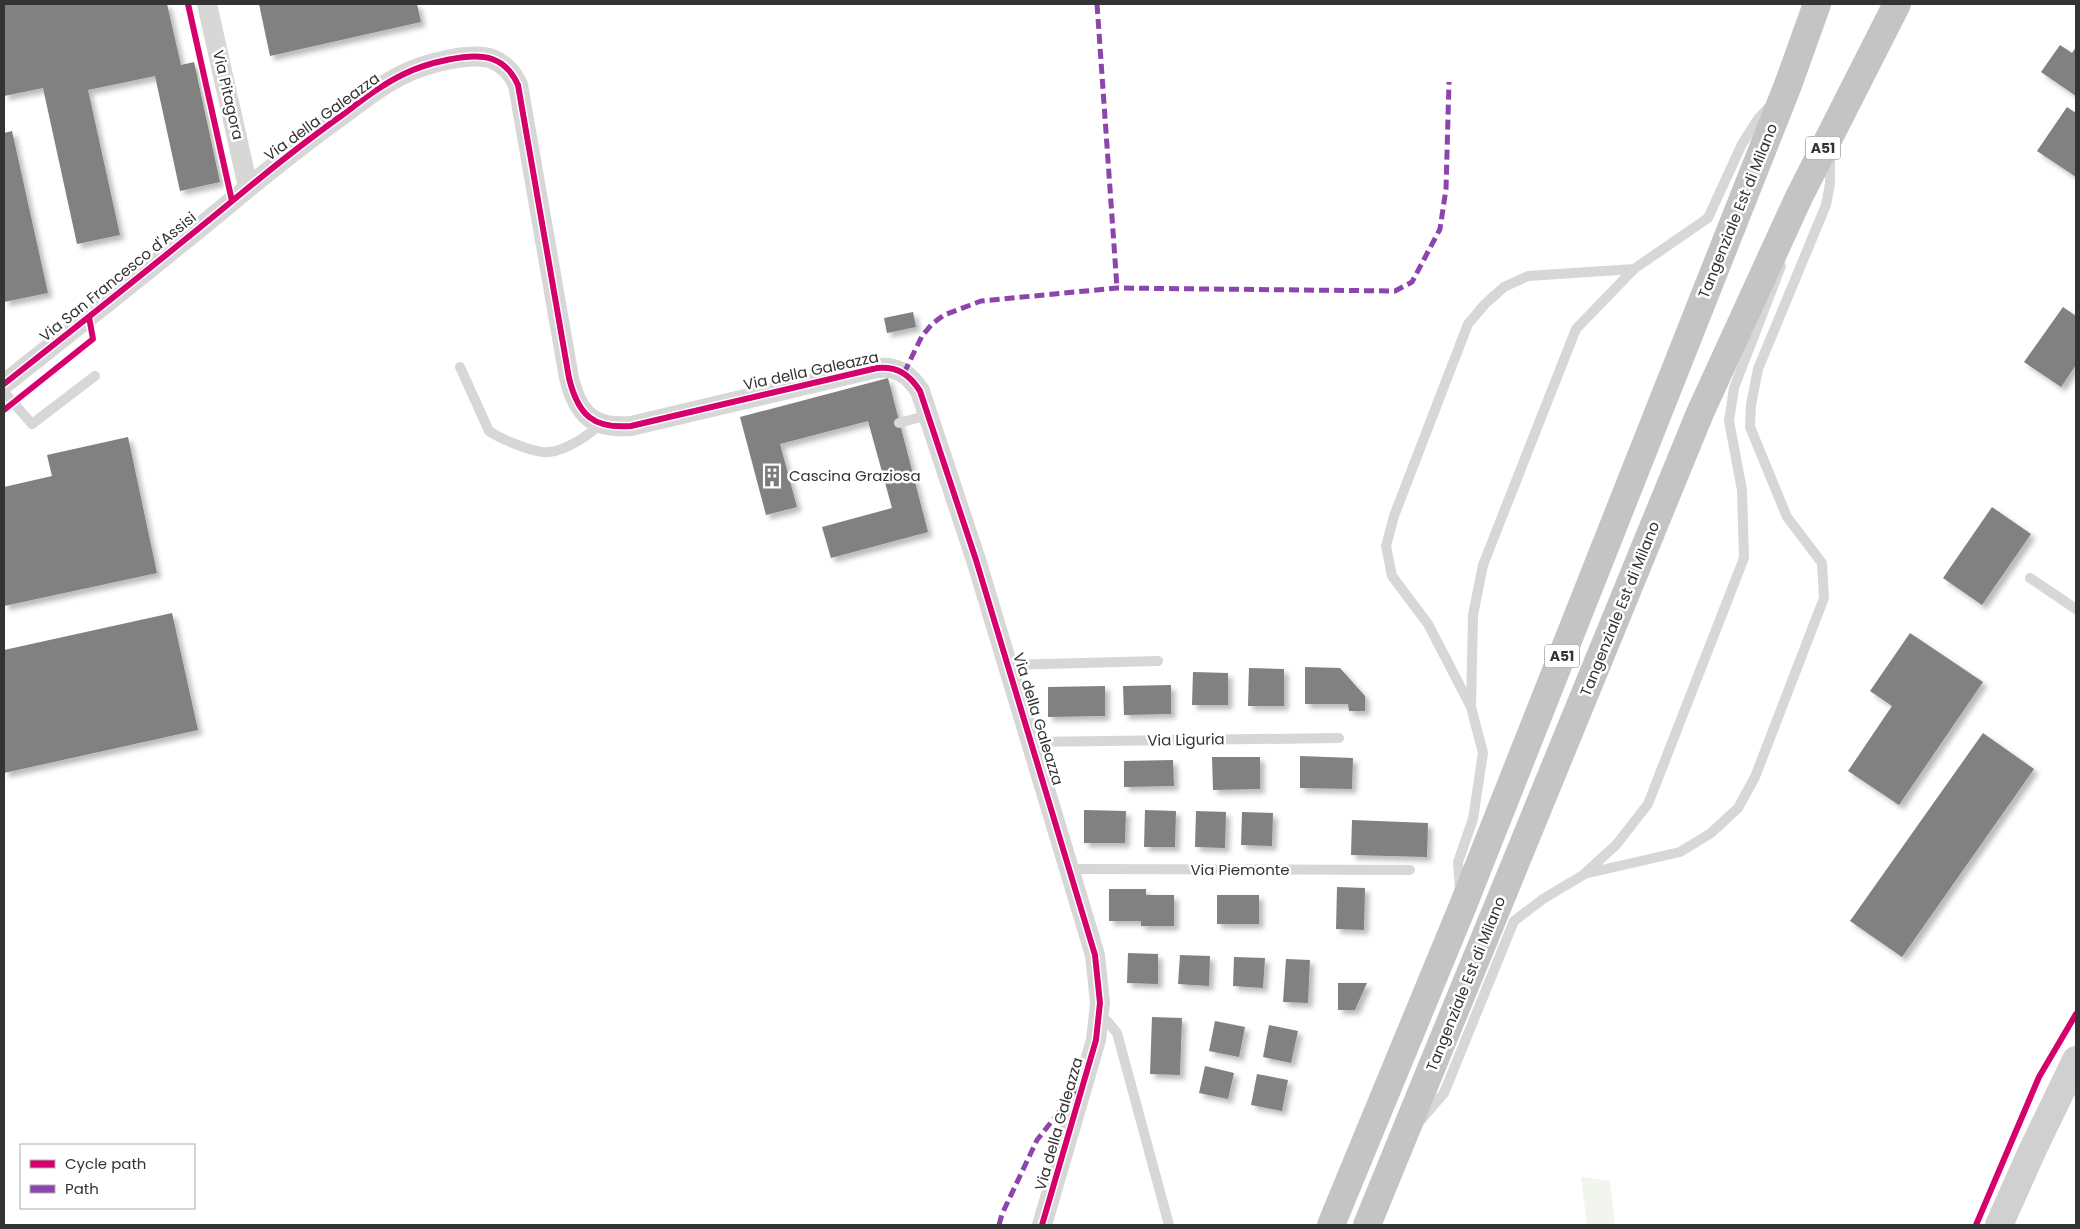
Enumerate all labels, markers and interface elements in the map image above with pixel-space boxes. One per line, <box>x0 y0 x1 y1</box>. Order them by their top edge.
street label: Via Pitagora <box>208 48 249 142</box>
street label: Via della Galeazza <box>260 68 384 166</box>
street label: Tangenziale Est di Milano <box>1693 120 1782 301</box>
road number: A51 <box>1806 136 1840 160</box>
street label: Via San Francesco d'Assisi <box>35 207 200 346</box>
street label: Via della Galeazza <box>741 346 880 395</box>
building icon: Cascina Graziosa <box>759 463 785 489</box>
place label: Cascina Graziosa <box>789 465 921 486</box>
street label: Tangenziale Est di Milano <box>1575 518 1664 699</box>
road number: A51 <box>1544 644 1580 668</box>
street label: Via della Galeazza <box>1008 650 1069 788</box>
street label: Via Liguria <box>1147 728 1225 751</box>
street label: Via Piemonte <box>1190 859 1290 880</box>
street label: Tangenziale Est di Milano <box>1421 893 1510 1074</box>
street label: Via della Galeazza <box>1029 1055 1088 1193</box>
legend <box>20 1144 195 1209</box>
text: Cycle path <box>65 1153 146 1174</box>
text: Path <box>65 1178 99 1199</box>

